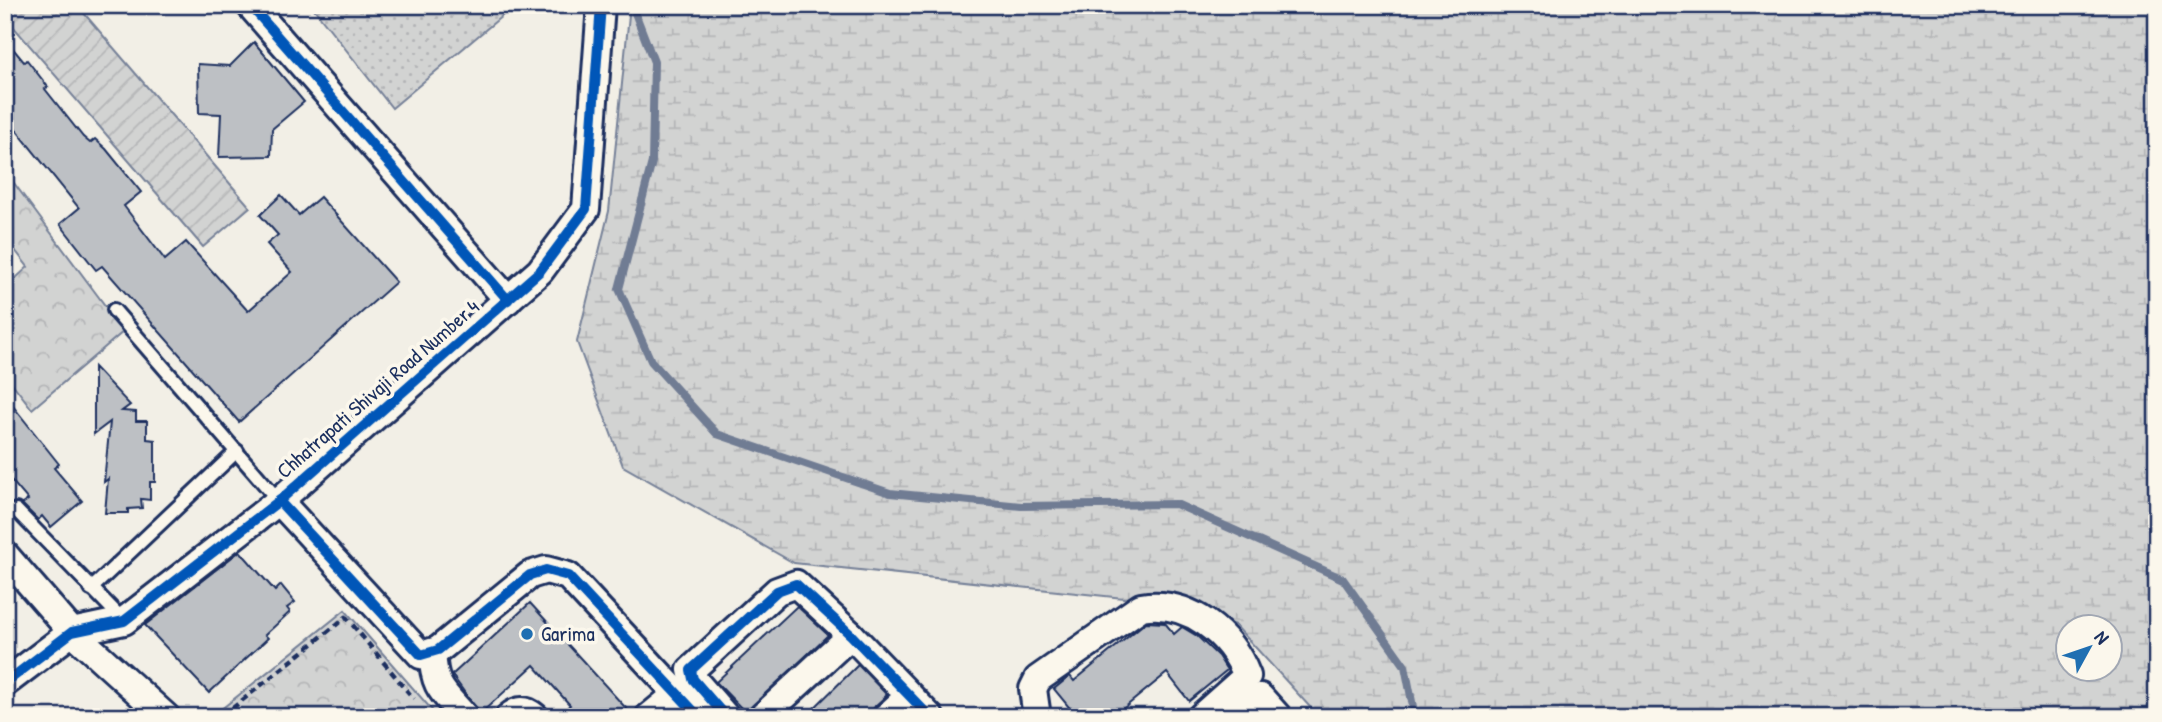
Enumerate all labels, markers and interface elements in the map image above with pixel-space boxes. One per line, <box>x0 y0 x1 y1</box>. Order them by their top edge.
street label: Chhatrapati Shivaji Road Number 4 <box>270 292 485 485</box>
north arrow <box>2054 614 2124 684</box>
place label: Garima <box>541 619 595 648</box>
text: N <box>2089 625 2115 649</box>
marker: Garima <box>519 626 535 642</box>

